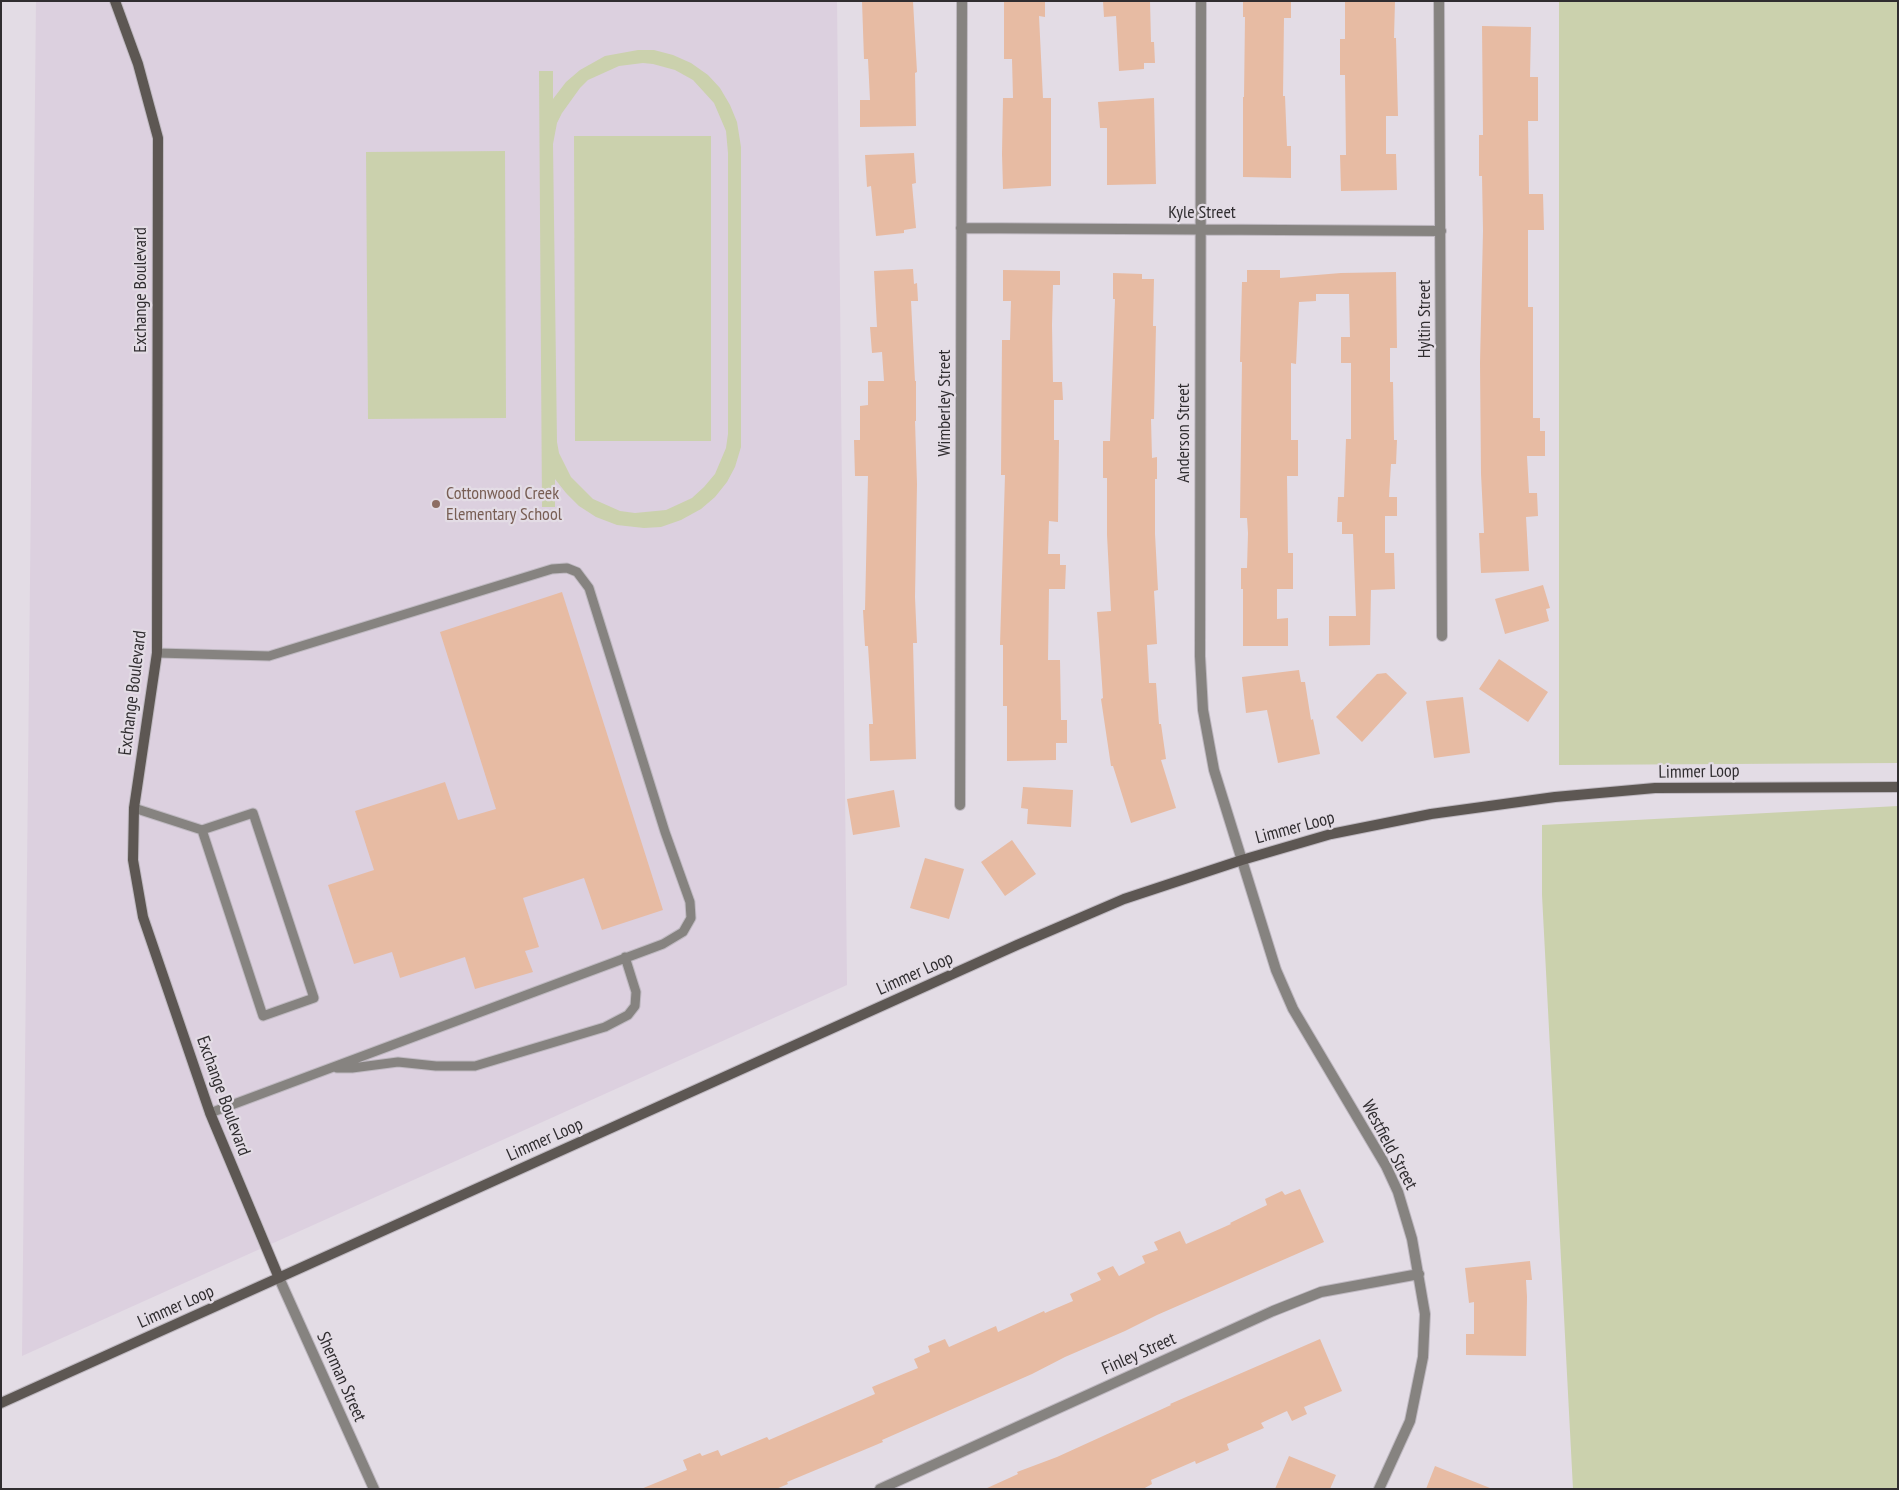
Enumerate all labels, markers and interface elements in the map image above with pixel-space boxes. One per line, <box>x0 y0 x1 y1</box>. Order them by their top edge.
street label: Kyle Street <box>1168 202 1236 224</box>
street label: Exchange Boulevard <box>130 227 152 353</box>
street label: Hyltin Street <box>1414 280 1436 358</box>
street label: Wimberley Street <box>934 349 956 457</box>
street label: Anderson Street <box>1173 383 1195 483</box>
place label: Cottonwood Creek Elementary School <box>446 483 562 526</box>
marker: Cottonwood Creek Elementary School <box>430 498 442 510</box>
street label: Exchange Boulevard <box>115 629 151 757</box>
street label: Limmer Loop <box>1658 760 1740 784</box>
street label: Limmer Loop <box>1253 807 1337 849</box>
street label: Limmer Loop <box>874 948 956 1000</box>
street label: Exchange Boulevard <box>191 1033 255 1159</box>
street label: Westfield Street <box>1356 1097 1422 1193</box>
street label: Limmer Loop <box>504 1114 586 1166</box>
street label: Limmer Loop <box>135 1281 217 1333</box>
street label: Finley Street <box>1099 1328 1179 1380</box>
street label: Sherman Street <box>312 1329 370 1425</box>

